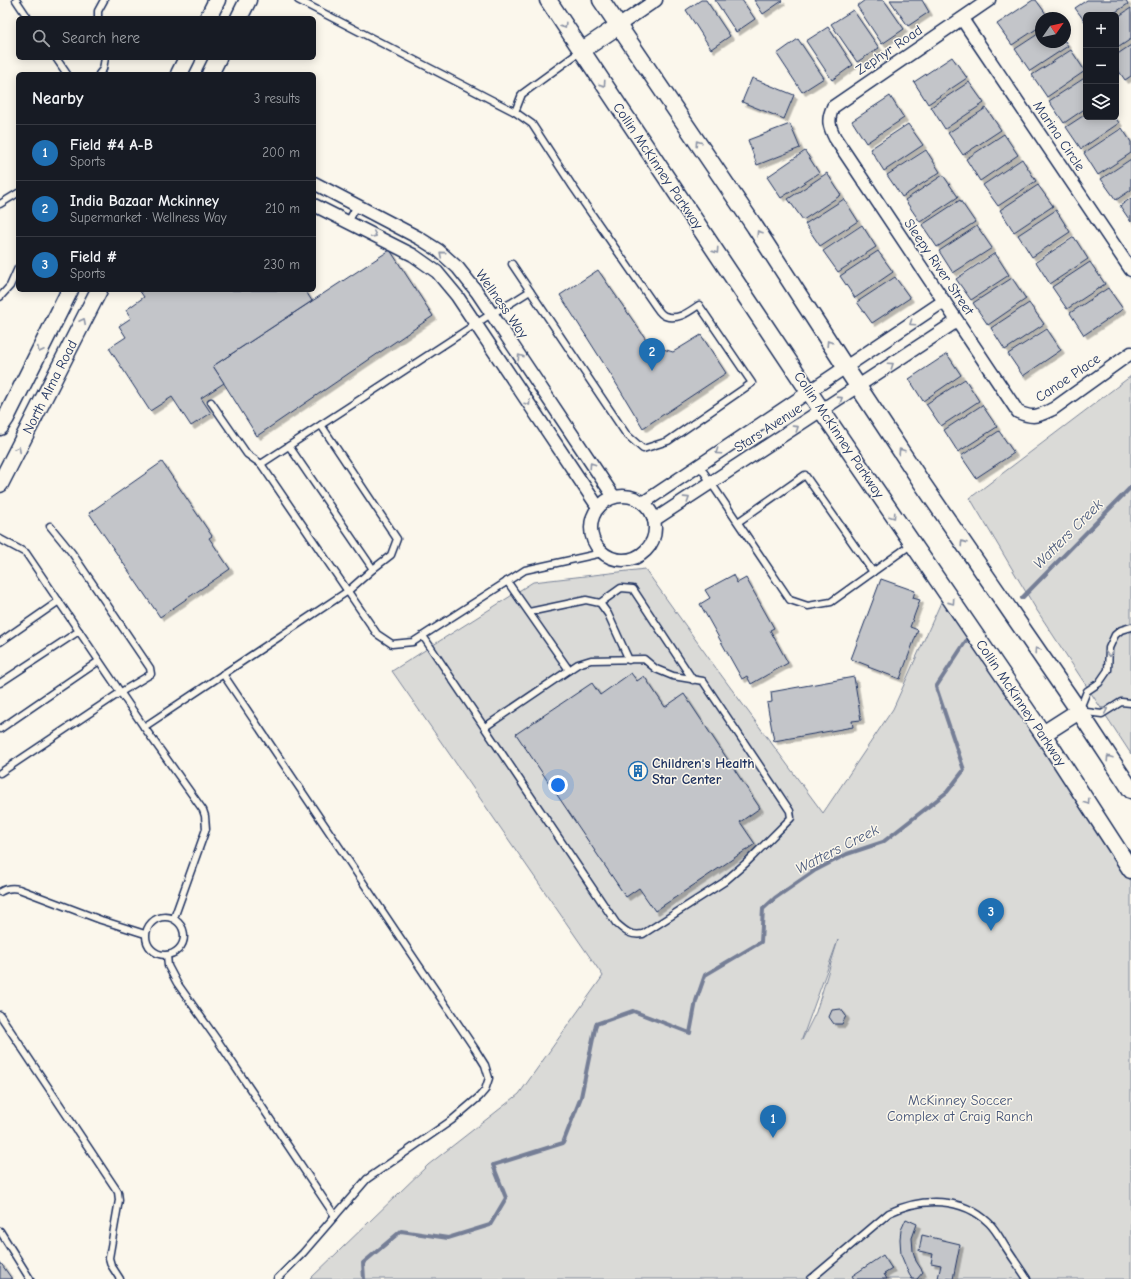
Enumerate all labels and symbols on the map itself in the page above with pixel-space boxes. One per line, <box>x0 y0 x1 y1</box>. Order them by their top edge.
north arrow <box>1035 12 1071 48</box>
street label: Zephyr Road <box>852 21 926 79</box>
one-way arrow <box>560 22 567 29</box>
one-way arrow <box>598 80 606 87</box>
street label: Marina Circle <box>1029 98 1089 174</box>
street label: Collin McKinney Parkway <box>609 99 707 233</box>
one-way arrow <box>695 140 703 147</box>
street label: Sleepy River Street <box>900 216 978 319</box>
one-way arrow <box>370 230 377 238</box>
one-way arrow <box>757 231 764 238</box>
one-way arrow <box>711 247 718 254</box>
one-way arrow <box>439 251 446 258</box>
street label: Wellness Way <box>472 266 532 342</box>
one-way arrow <box>78 318 86 325</box>
one-way arrow <box>909 318 916 326</box>
street label: North Alma Road <box>19 337 81 437</box>
pin: 2 <box>639 338 665 371</box>
one-way arrow <box>826 340 834 347</box>
one-way arrow <box>37 346 45 353</box>
street label: Canoe Place <box>1032 350 1104 406</box>
one-way arrow <box>518 354 525 361</box>
one-way arrow <box>887 363 894 370</box>
street label: Collin McKinney Parkway <box>790 368 888 502</box>
one-way arrow <box>836 396 843 404</box>
one-way arrow <box>523 399 531 406</box>
street label: Stars Avenue <box>731 400 805 456</box>
one-way arrow <box>792 425 799 433</box>
one-way arrow <box>13 446 21 453</box>
one-way arrow <box>715 447 722 455</box>
one-way arrow <box>898 448 906 455</box>
one-way arrow <box>590 462 597 469</box>
water label: Watters Creek <box>1029 495 1107 573</box>
one-way arrow <box>683 496 690 504</box>
one-way arrow <box>888 512 896 519</box>
one-way arrow <box>960 540 968 547</box>
one-way arrow <box>947 598 955 605</box>
street label: Collin McKinney Parkway <box>972 636 1070 770</box>
one-way arrow <box>1034 647 1042 654</box>
one-way arrow <box>1105 651 1113 657</box>
one-way arrow <box>1102 707 1109 715</box>
place label: Children's Health Star Center <box>652 755 755 788</box>
one-way arrow <box>1107 755 1114 762</box>
building icon: Children's Health Star Center <box>627 760 649 782</box>
your location <box>548 775 568 795</box>
one-way arrow <box>1082 798 1090 805</box>
water label: Watters Creek <box>792 820 882 878</box>
pin: 3 <box>978 898 1004 931</box>
park label: McKinney Soccer Complex at Craig Ranch <box>887 1092 1033 1125</box>
pin: 1 <box>760 1105 786 1138</box>

